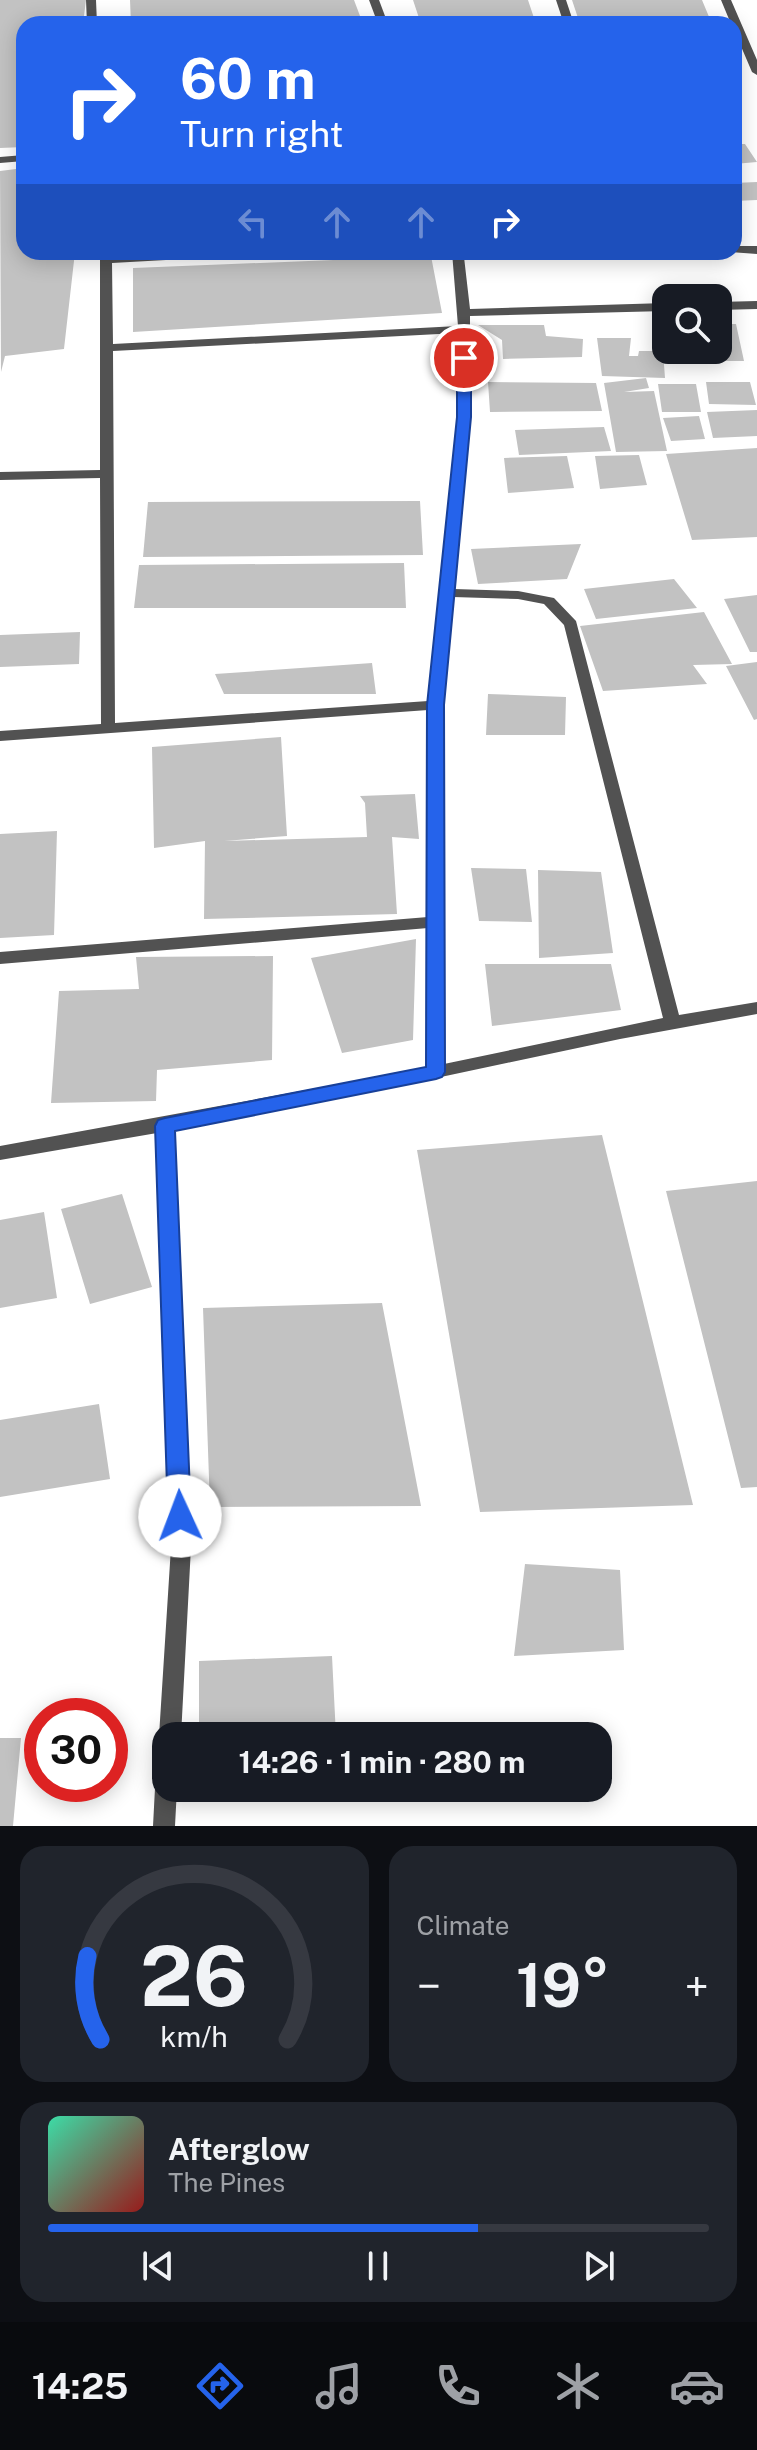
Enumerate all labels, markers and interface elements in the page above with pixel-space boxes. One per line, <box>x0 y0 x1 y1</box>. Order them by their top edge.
text: 60 m <box>180 46 316 112</box>
icon: right <box>48 48 152 152</box>
text: Turn right <box>180 113 343 155</box>
icon: left <box>231 200 275 244</box>
icon: ahead <box>315 200 359 244</box>
icon: ahead <box>399 200 443 244</box>
icon: right <box>483 200 527 244</box>
map controls <box>652 284 732 364</box>
button: search <box>652 284 732 364</box>
pin <box>430 324 498 392</box>
icon: arrive <box>442 336 486 380</box>
position arrow <box>138 1474 222 1558</box>
speed limit sign: 30 <box>24 1698 128 1802</box>
text: 14:26 · 1 min · 280 m <box>239 1744 525 1780</box>
text: Climate <box>417 1910 510 1941</box>
text: 26 <box>140 1927 248 2025</box>
text: 19° <box>516 1950 610 2021</box>
text: − <box>417 1960 441 2012</box>
text: + <box>685 1960 709 2012</box>
text: km/h <box>161 2020 228 2053</box>
text: Afterglow <box>168 2131 310 2167</box>
text: The Pines <box>168 2167 285 2198</box>
icon: previous <box>136 2244 180 2288</box>
icon: pause <box>356 2244 400 2288</box>
icon: next <box>577 2244 621 2288</box>
icon: directions <box>192 2358 248 2414</box>
icon: music <box>311 2358 367 2414</box>
icon: phone <box>430 2358 486 2414</box>
icon: climate <box>550 2358 606 2414</box>
icon: car <box>669 2358 725 2414</box>
text: 14:25 <box>32 2365 128 2407</box>

